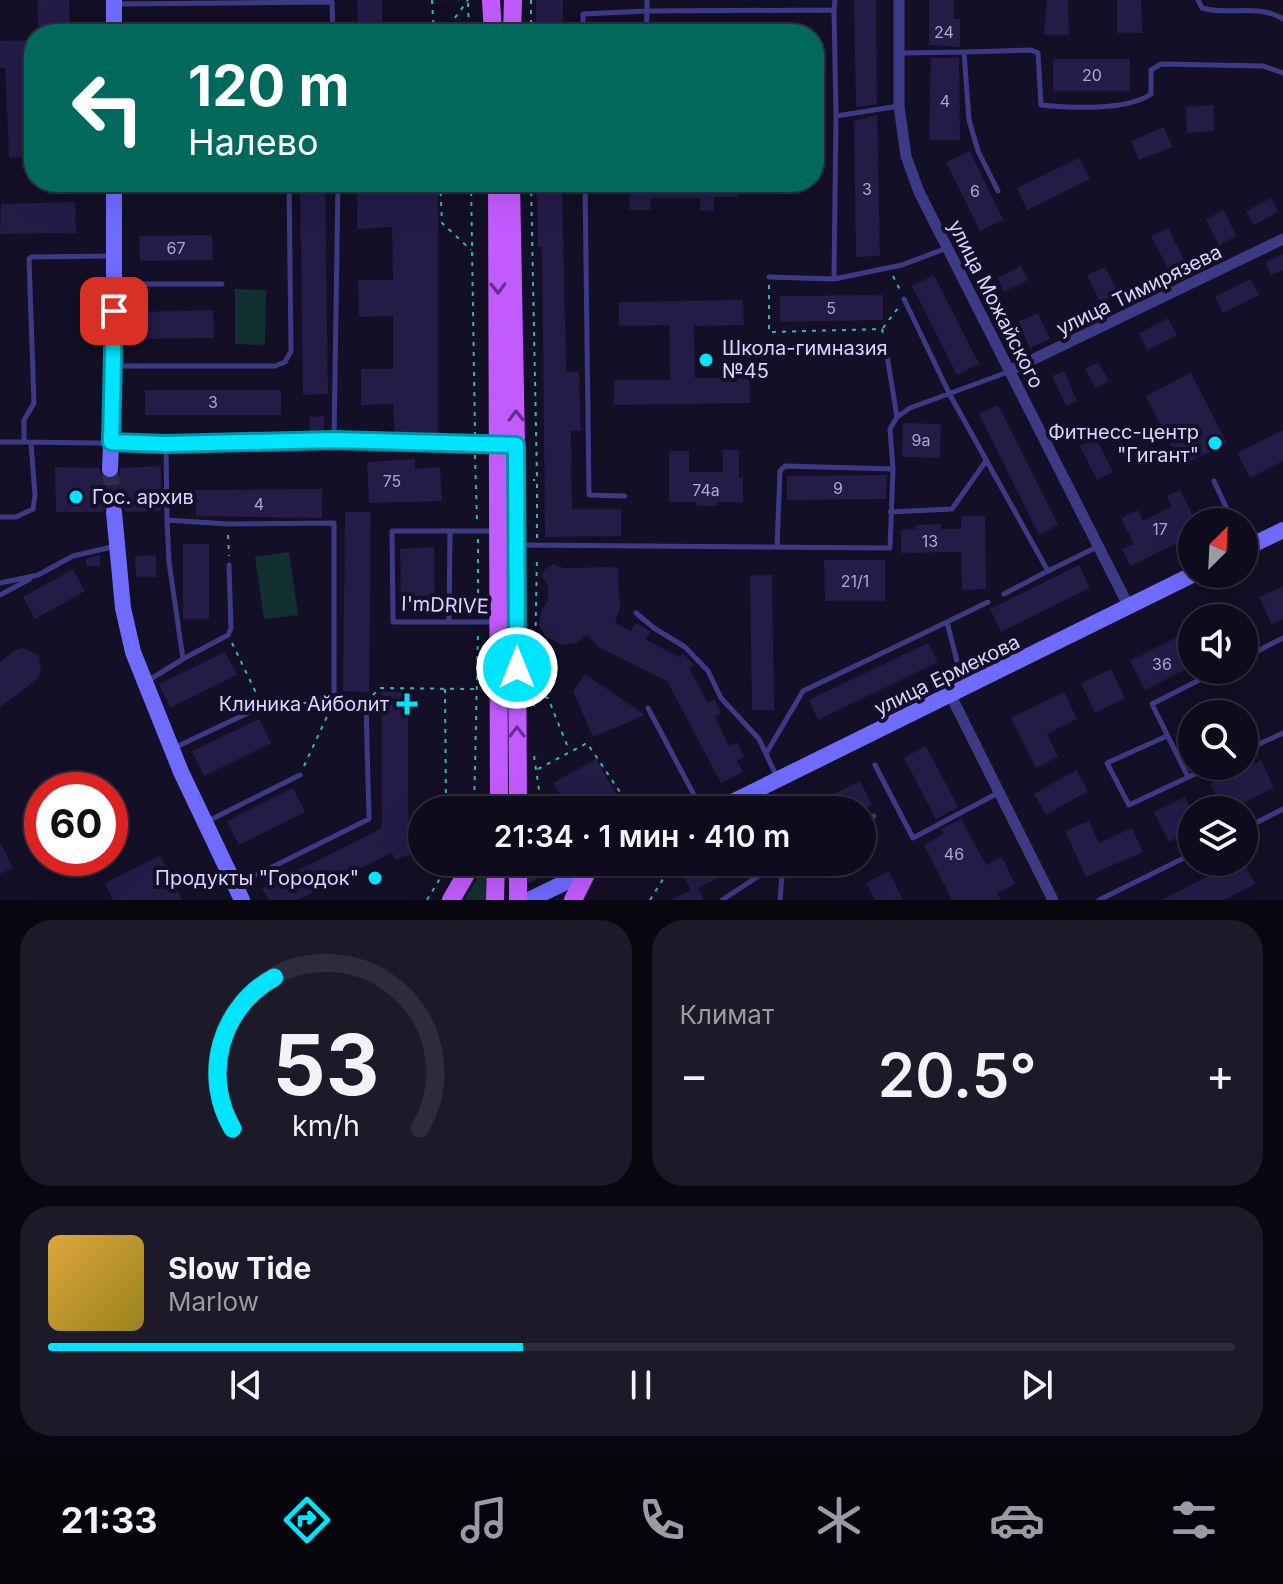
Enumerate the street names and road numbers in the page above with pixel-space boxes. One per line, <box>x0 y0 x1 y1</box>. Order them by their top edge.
street label: улица Можайского <box>943 216 1049 392</box>
street label: улица Тимирязева <box>1053 240 1225 340</box>
street label: I'mDRIVE <box>401 591 489 619</box>
street label: улица Ермекова <box>870 629 1024 721</box>

